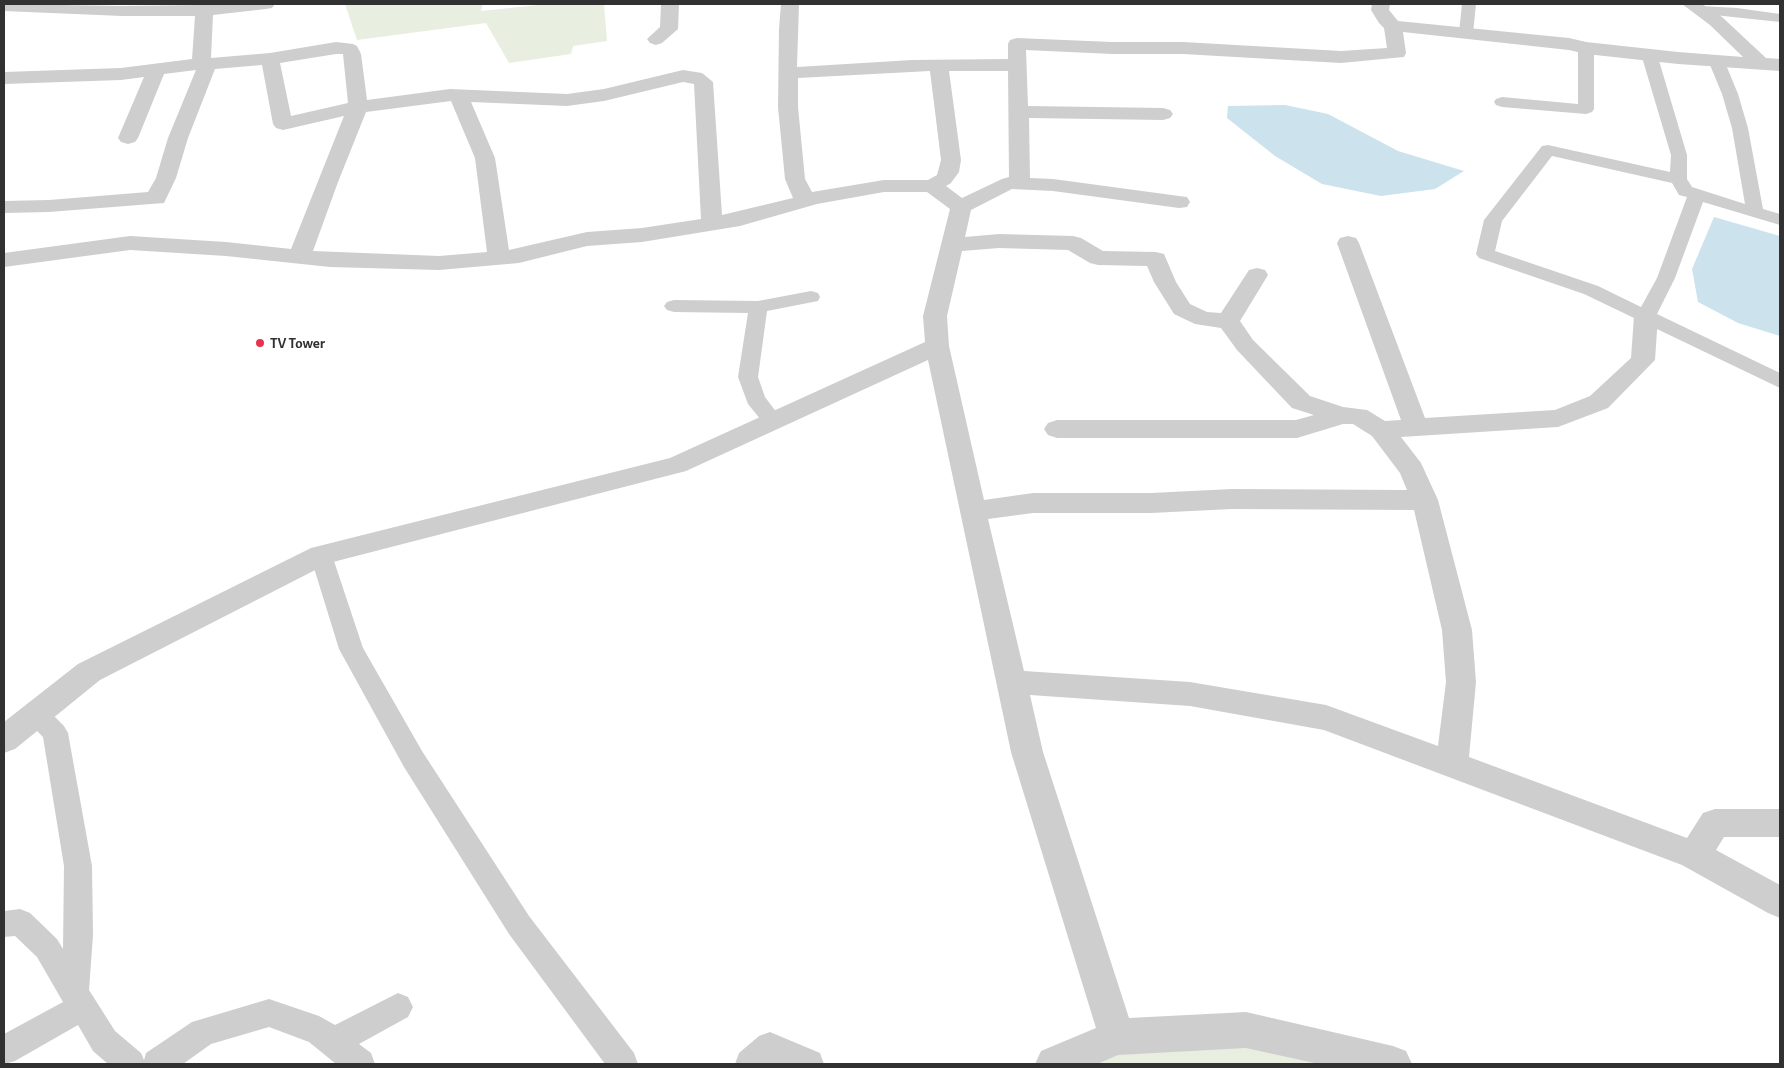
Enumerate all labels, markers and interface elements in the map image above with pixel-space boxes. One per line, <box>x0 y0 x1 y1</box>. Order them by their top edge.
place label: TV Tower <box>270 334 325 352</box>
marker: TV Tower <box>254 337 266 349</box>

